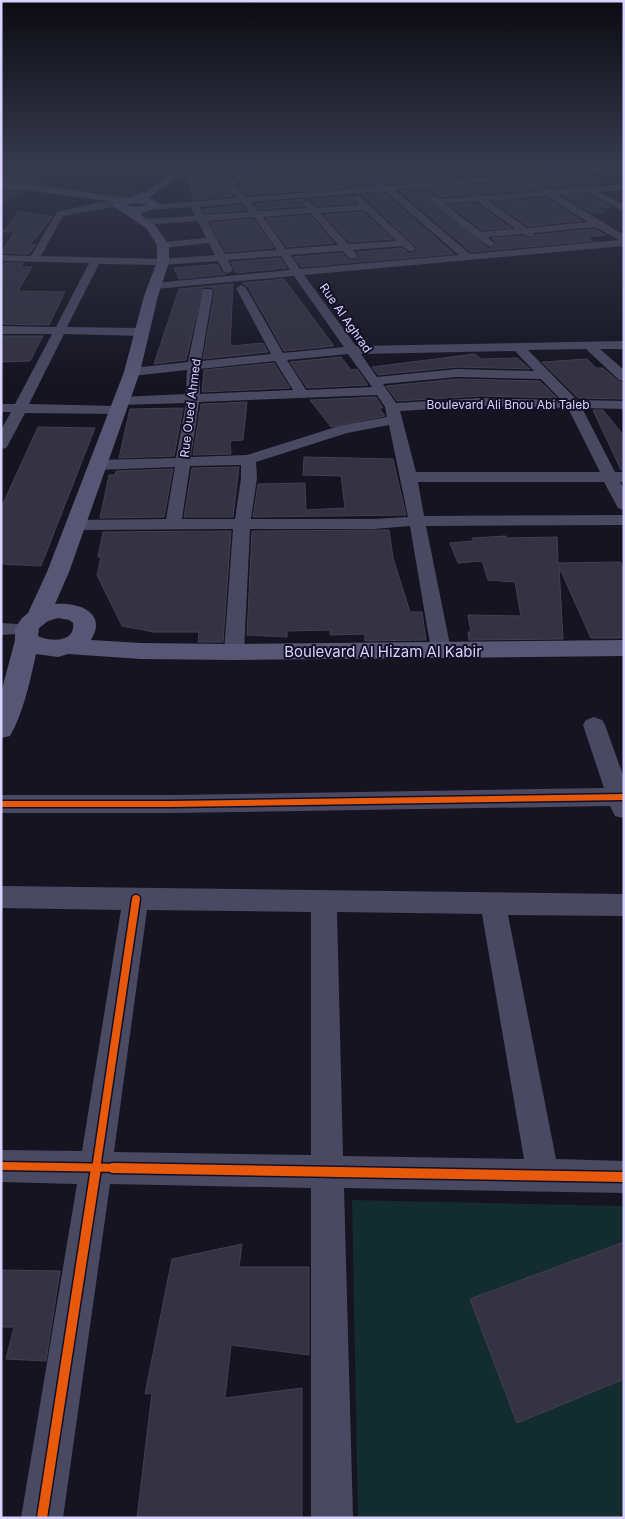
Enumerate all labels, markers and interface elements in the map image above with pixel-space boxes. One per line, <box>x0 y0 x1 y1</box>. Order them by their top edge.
street label: Rue Al Aghrad <box>317 280 375 356</box>
street label: Rue Oued Ahmed <box>176 358 204 458</box>
street label: Boulevard Ali Bnou Abi Taleb <box>426 397 590 412</box>
street label: Boulevard Al Hizam Al Kabir <box>284 642 482 661</box>

